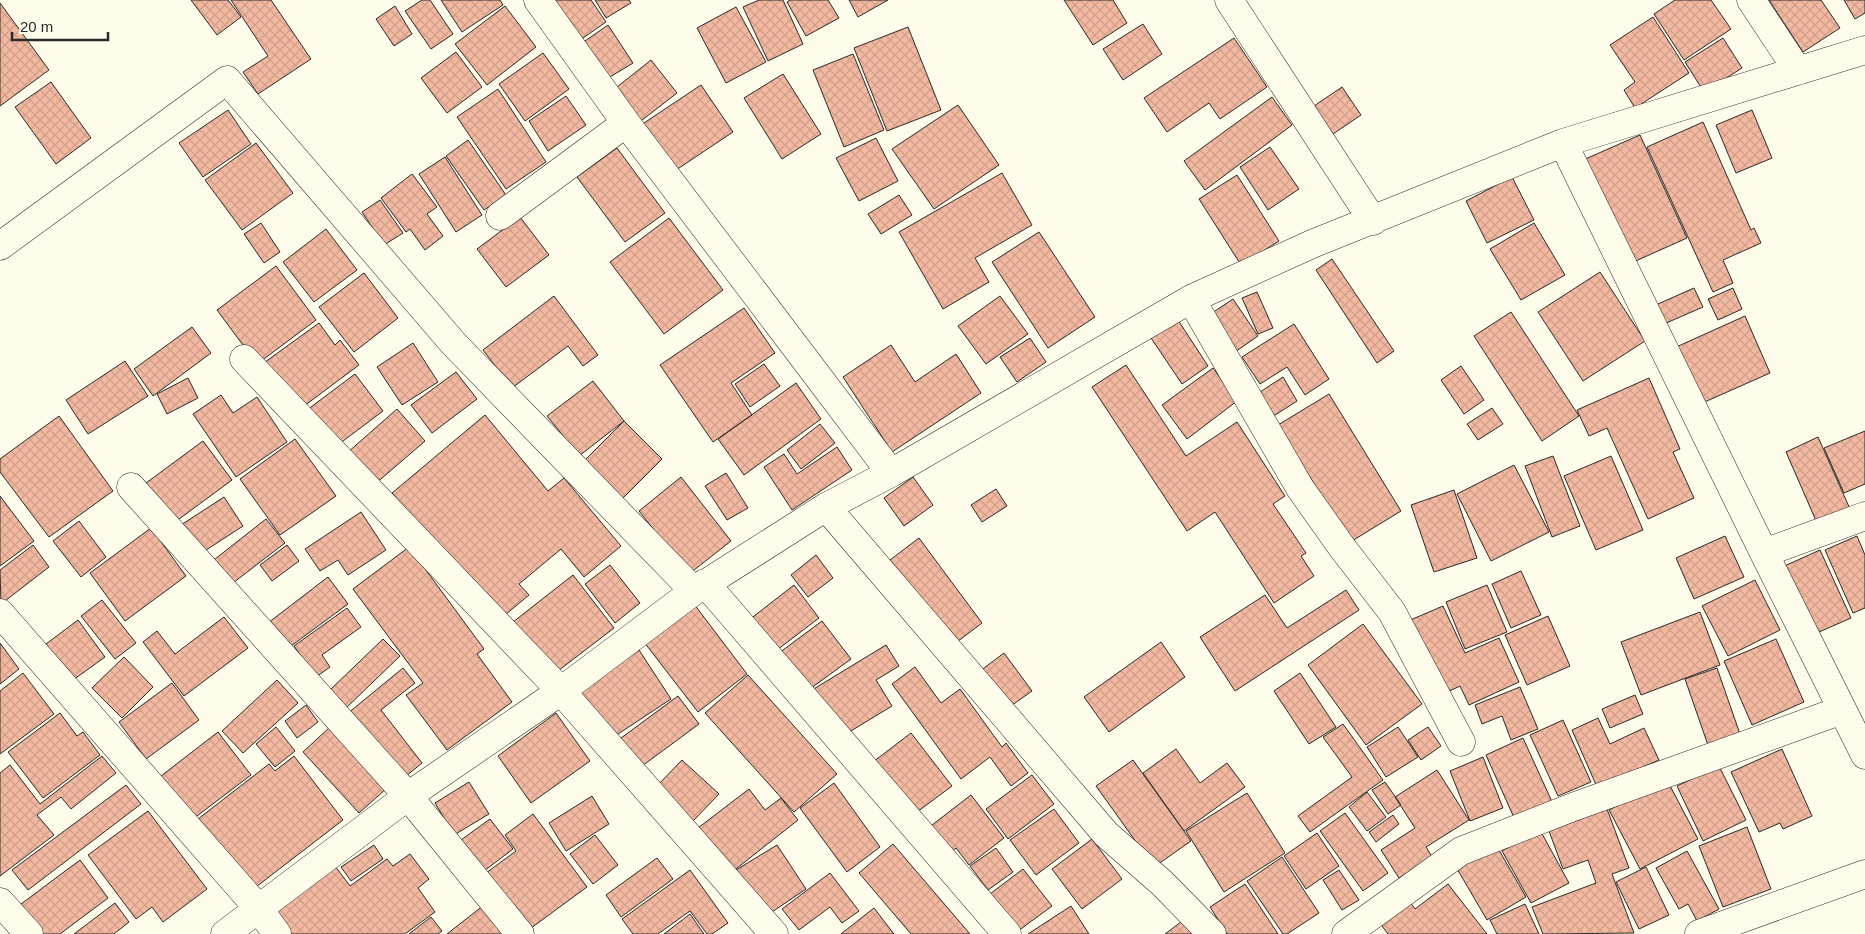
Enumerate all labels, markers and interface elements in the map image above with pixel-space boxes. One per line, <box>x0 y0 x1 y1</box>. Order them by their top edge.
scale bar <box>12 10 109 42</box>
text: 20 m <box>20 18 53 35</box>

